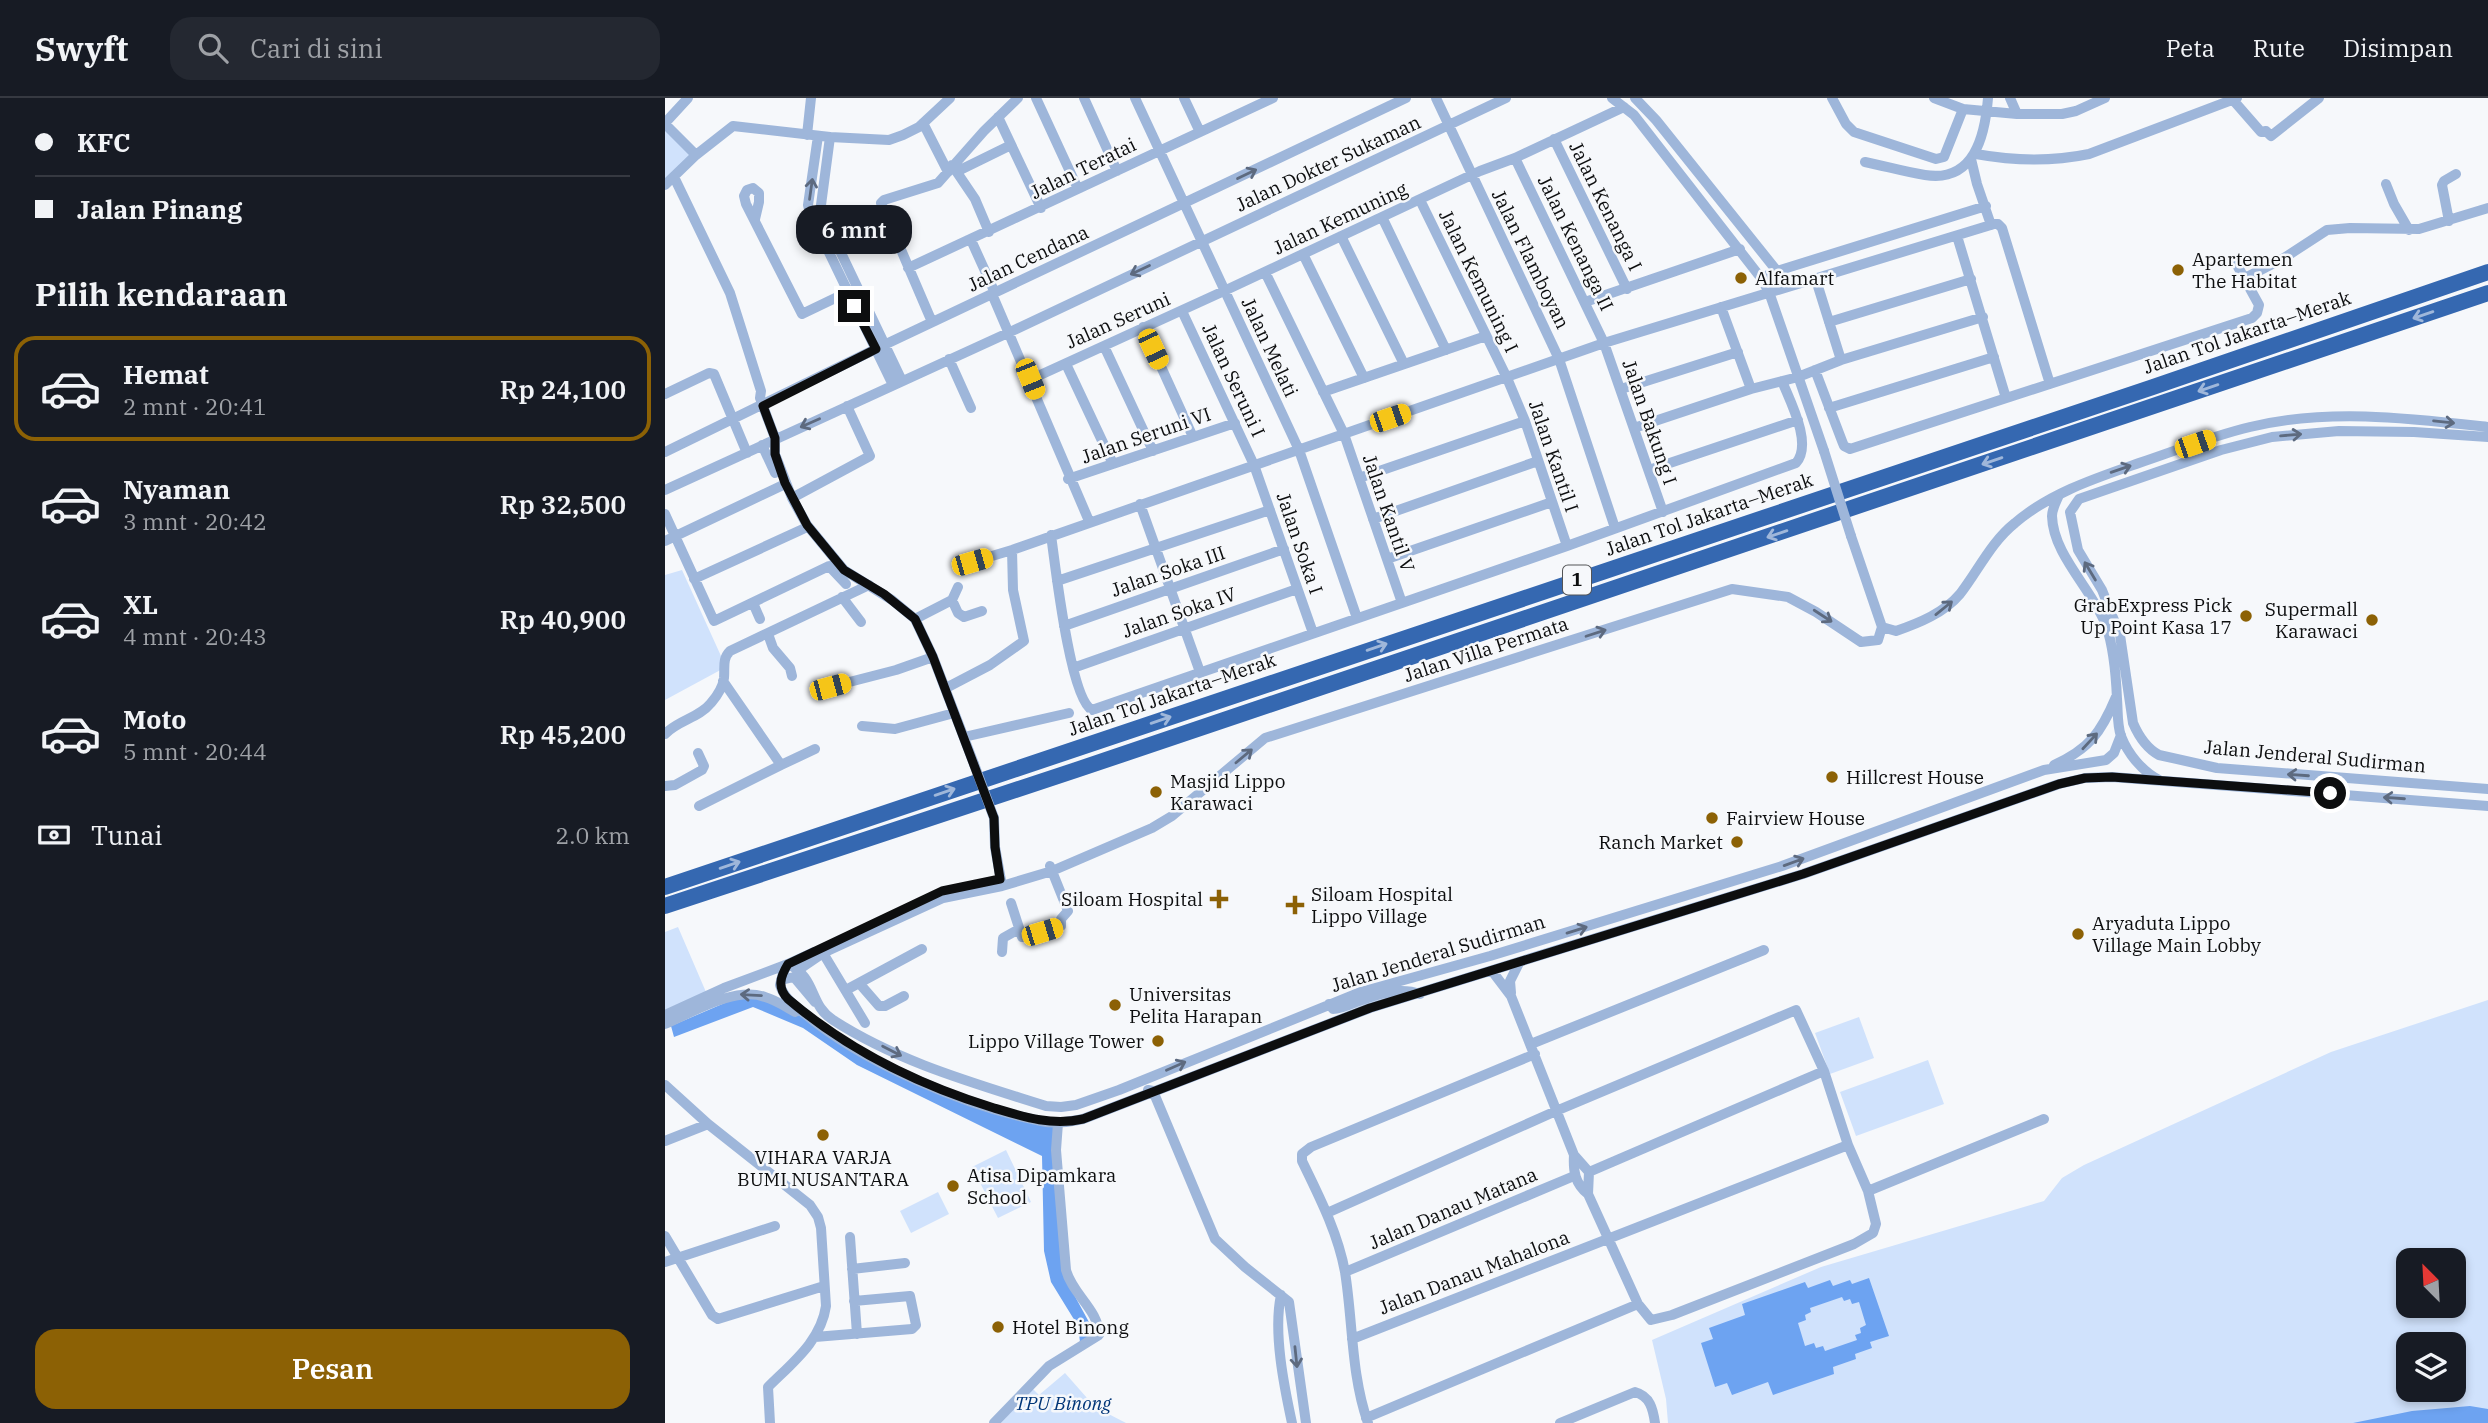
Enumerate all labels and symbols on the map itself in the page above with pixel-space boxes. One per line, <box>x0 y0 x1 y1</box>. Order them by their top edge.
street label: Jalan Dokter Sukaman <box>1232 110 1424 216</box>
street label: Jalan Teratai <box>1026 132 1140 204</box>
street label: Jalan Kenanga I <box>1564 137 1648 275</box>
one-way arrow <box>1236 167 1257 180</box>
street label: Jalan Kenanga II <box>1533 171 1619 315</box>
street label: Jalan Kemuning <box>1269 176 1411 260</box>
one-way arrow <box>804 178 817 201</box>
street label: Jalan Flamboyan <box>1487 185 1575 333</box>
callout: 6 mnt <box>796 204 912 254</box>
street label: Jalan Kemuning I <box>1434 206 1524 356</box>
street label: Jalan Cendana <box>964 220 1092 296</box>
place label: Apartemen The Habitat <box>2192 247 2297 293</box>
marker: Apartemen The Habitat <box>2170 262 2186 278</box>
one-way arrow <box>1130 264 1151 278</box>
place label: Alfamart <box>1755 266 1835 290</box>
marker: Alfamart <box>1733 270 1749 286</box>
street label: Jalan Tol Jakarta–Merak <box>2140 285 2354 379</box>
street label: Jalan Seruni <box>1062 286 1174 354</box>
route end <box>838 290 870 322</box>
street label: Jalan Melati <box>1237 293 1303 401</box>
one-way arrow <box>2413 310 2435 322</box>
street label: Jalan Seruni I <box>1197 319 1271 441</box>
car <box>1135 326 1172 372</box>
car <box>1013 356 1048 402</box>
street label: Jalan Bakung I <box>1617 356 1683 488</box>
one-way arrow <box>2197 383 2219 395</box>
street label: Jalan Kantil I <box>1524 397 1584 515</box>
car <box>1367 401 1414 435</box>
street label: Jalan Seruni VI <box>1078 402 1214 468</box>
one-way arrow <box>2432 416 2454 429</box>
one-way arrow <box>800 417 821 430</box>
car <box>2172 427 2219 461</box>
one-way arrow <box>2279 428 2302 441</box>
street label: Jalan Kantil V <box>1358 451 1420 575</box>
one-way arrow <box>1982 456 2004 468</box>
one-way arrow <box>2110 462 2132 474</box>
street label: Jalan Tol Jakarta–Merak <box>1602 467 1816 561</box>
street label: Jalan Soka I <box>1271 489 1329 597</box>
one-way arrow <box>1766 529 1788 541</box>
street label: Jalan Soka III <box>1108 540 1228 602</box>
car <box>949 546 996 578</box>
one-way arrow <box>2083 561 2097 581</box>
road number: 1 <box>1563 566 1591 594</box>
street label: Jalan Soka IV <box>1119 581 1239 643</box>
place label: GrabExpress Pick Up Point Kasa 17 <box>2074 593 2232 639</box>
place label: Supermall Karawaci <box>2265 597 2358 643</box>
one-way arrow <box>1934 600 1952 615</box>
marker: GrabExpress Pick Up Point Kasa 17 <box>2238 608 2254 624</box>
one-way arrow <box>1812 610 1832 624</box>
street label: Jalan Villa Permata <box>1401 611 1571 687</box>
marker: Supermall Karawaci <box>2364 612 2380 628</box>
one-way arrow <box>1584 625 1606 638</box>
one-way arrow <box>1365 640 1387 652</box>
street label: Jalan Tol Jakarta–Merak <box>1065 647 1279 741</box>
car <box>807 671 854 703</box>
one-way arrow <box>1149 713 1171 725</box>
one-way arrow <box>2081 733 2098 750</box>
street label: Jalan Jenderal Sudirman <box>2203 734 2427 778</box>
one-way arrow <box>1234 748 1252 763</box>
place label: Hillcrest House <box>1846 765 1984 789</box>
one-way arrow <box>2287 768 2310 781</box>
place label: Masjid Lippo Karawaci <box>1170 769 1285 815</box>
marker: Hillcrest House <box>1824 769 1840 785</box>
route start <box>2314 777 2346 809</box>
marker: Masjid Lippo Karawaci <box>1148 784 1164 800</box>
one-way arrow <box>934 785 956 797</box>
one-way arrow <box>2383 791 2406 804</box>
place label: Fairview House <box>1726 806 1865 830</box>
marker: Fairview House <box>1704 810 1720 826</box>
place label: Ranch Market <box>1599 830 1723 854</box>
marker: Ranch Market <box>1729 834 1745 850</box>
one-way arrow <box>1782 855 1804 867</box>
one-way arrow <box>718 858 740 870</box>
place label: Siloam Hospital Lippo Village <box>1311 882 1453 928</box>
place label: Siloam Hospital <box>1061 887 1203 911</box>
marker: Siloam Hospital <box>1209 889 1229 909</box>
marker: Siloam Hospital Lippo Village <box>1285 895 1305 915</box>
street label: Jalan Jenderal Sudirman <box>1328 909 1548 997</box>
place label: Aryaduta Lippo Village Main Lobby <box>2092 911 2262 957</box>
car <box>1019 916 1066 948</box>
one-way arrow <box>1565 923 1587 935</box>
marker: Aryaduta Lippo Village Main Lobby <box>2070 926 2086 942</box>
place label: Universitas Pelita Harapan <box>1129 982 1262 1028</box>
one-way arrow <box>740 989 763 1002</box>
marker: Universitas Pelita Harapan <box>1107 997 1123 1013</box>
place label: Lippo Village Tower <box>968 1029 1145 1053</box>
marker: Lippo Village Tower <box>1150 1033 1166 1049</box>
one-way arrow <box>882 1045 902 1059</box>
one-way arrow <box>1165 1059 1186 1072</box>
marker: VIHARA VARJA BUMI NUSANTARA <box>815 1127 831 1143</box>
place label: VIHARA VARJA BUMI NUSANTARA <box>737 1145 909 1191</box>
street label: Jalan Danau Matana <box>1365 1162 1541 1254</box>
place label: Atisa Dipamkara School <box>967 1163 1117 1209</box>
marker: Atisa Dipamkara School <box>945 1178 961 1194</box>
street label: Jalan Danau Mahalona <box>1375 1225 1573 1319</box>
north arrow <box>2396 1248 2466 1318</box>
place label: Hotel Binong <box>1012 1315 1129 1339</box>
marker: Hotel Binong <box>990 1319 1006 1335</box>
one-way arrow <box>1290 1345 1303 1368</box>
park label: TPU Binong <box>1015 1391 1112 1415</box>

